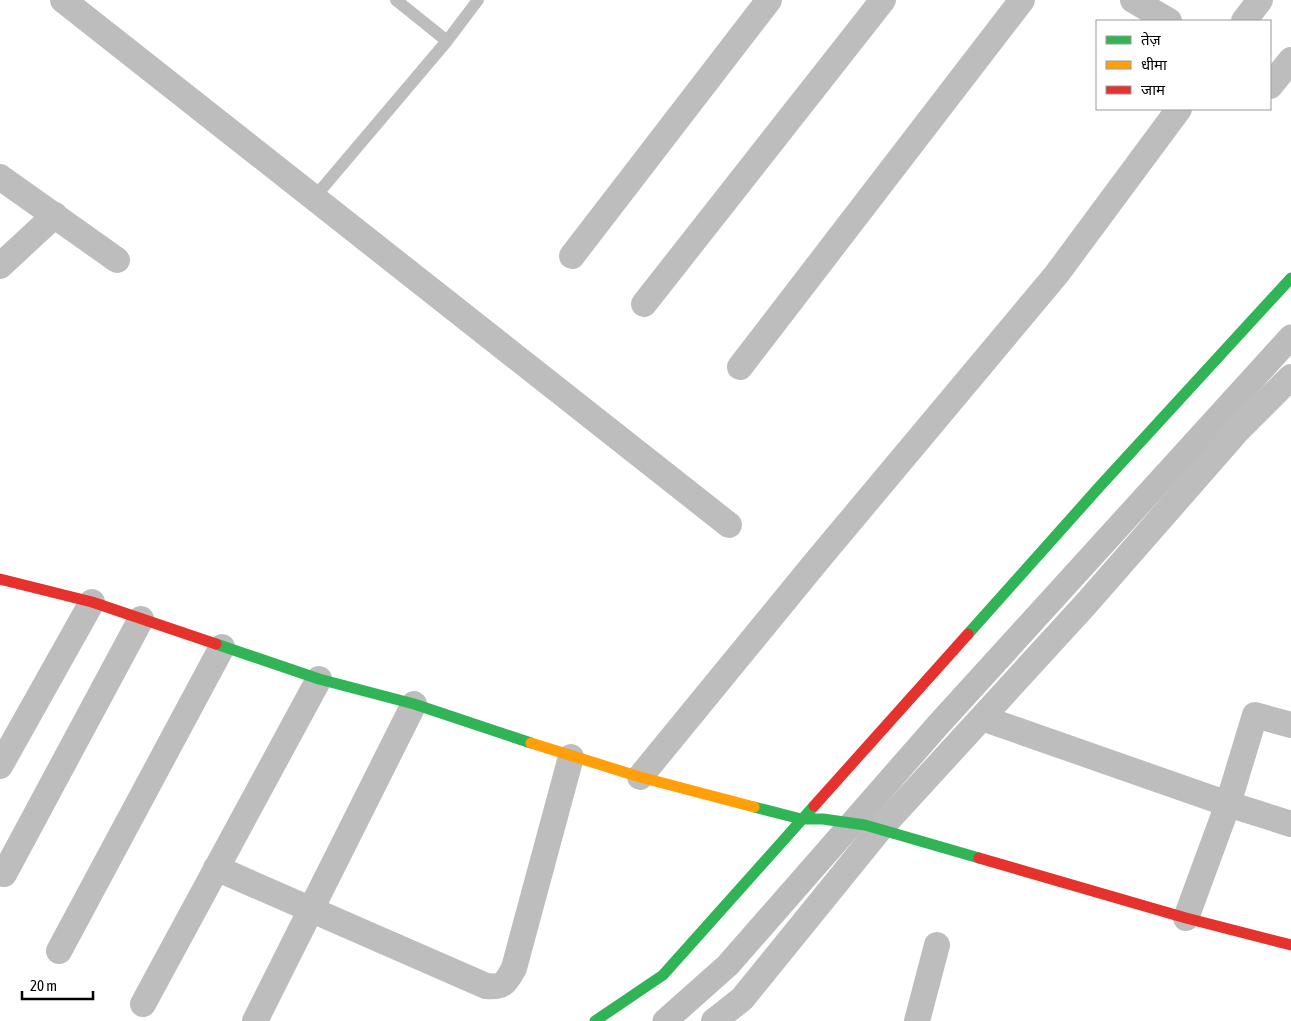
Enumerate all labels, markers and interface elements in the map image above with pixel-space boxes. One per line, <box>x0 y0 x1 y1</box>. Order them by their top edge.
legend <box>1096 20 1271 110</box>
text: तेज़ <box>1141 31 1162 48</box>
text: धीमा <box>1141 56 1168 73</box>
text: जाम <box>1141 81 1166 98</box>
scale bar <box>22 968 94 1000</box>
text: 20 m <box>30 977 57 994</box>

